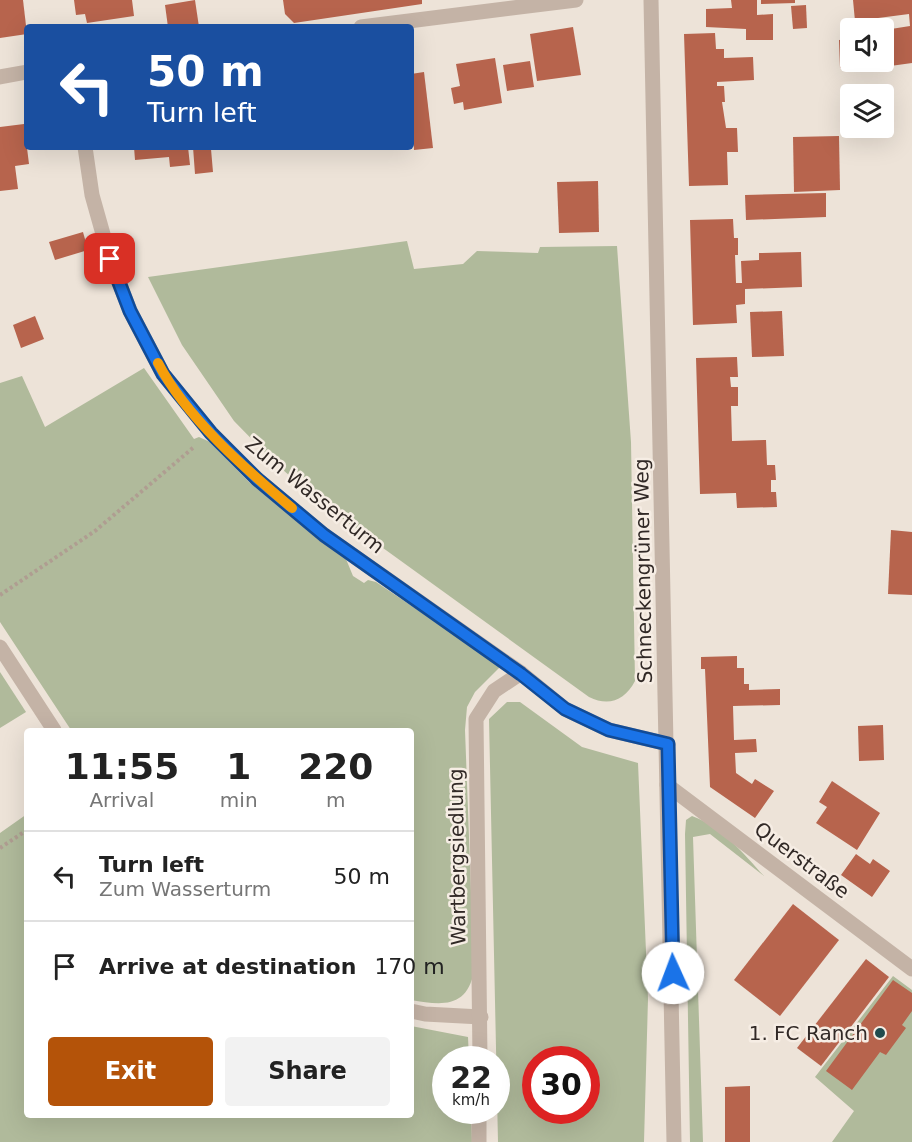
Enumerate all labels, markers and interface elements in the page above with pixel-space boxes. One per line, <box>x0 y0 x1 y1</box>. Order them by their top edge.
map controls <box>840 18 894 138</box>
button: sound <box>840 18 894 72</box>
text: 50 m <box>147 47 264 96</box>
icon: left <box>48 48 126 126</box>
button: layers <box>840 84 894 138</box>
text: Turn left <box>147 97 257 128</box>
pin <box>84 233 135 284</box>
icon: arrive <box>93 242 126 275</box>
street label: Zum Wasserturm <box>241 431 389 559</box>
street label: Schneckengrüner Weg <box>629 458 657 684</box>
text: 11:55 <box>65 746 179 787</box>
text: 1 <box>226 746 251 787</box>
text: 220 <box>298 746 373 787</box>
street label: Wartbergsiedlung <box>443 768 471 946</box>
text: Arrival <box>89 788 154 812</box>
text: min <box>220 788 258 812</box>
text: m <box>326 788 346 812</box>
street label: Querstraße <box>750 817 854 903</box>
text: Turn left <box>99 852 204 877</box>
icon: left <box>48 860 81 893</box>
text: 50 m <box>334 864 390 889</box>
text: Zum Wasserturm <box>99 877 271 901</box>
position arrow <box>641 941 705 1005</box>
icon: arrive <box>48 950 81 983</box>
text: Arrive at destination <box>99 954 356 979</box>
text: 170 m <box>374 954 445 979</box>
place label: 1. FC Ranch <box>749 1021 868 1045</box>
marker: 1. FC Ranch <box>873 1026 887 1040</box>
button: Exit <box>48 1037 213 1106</box>
button: Share <box>225 1037 390 1106</box>
speed limit sign: 30 <box>522 1046 600 1124</box>
text: 22 <box>450 1060 492 1095</box>
text: km/h <box>452 1091 490 1109</box>

